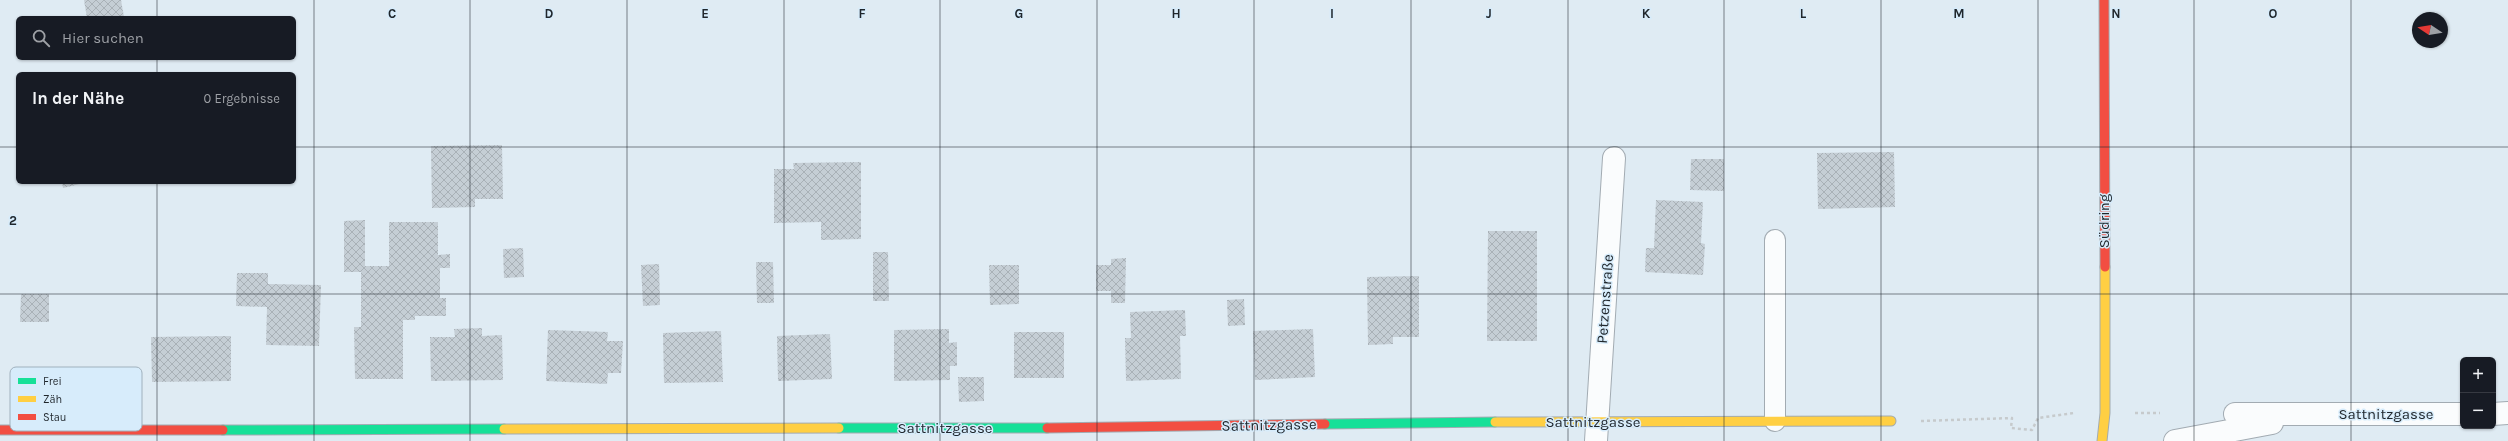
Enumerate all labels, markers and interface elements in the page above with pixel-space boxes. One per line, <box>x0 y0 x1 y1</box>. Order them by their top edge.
text: C <box>388 6 396 21</box>
text: D <box>545 6 554 21</box>
text: E <box>701 6 709 21</box>
text: F <box>858 6 866 21</box>
text: G <box>1015 6 1023 21</box>
text: H <box>1171 6 1181 21</box>
text: I <box>1330 6 1334 21</box>
text: J <box>1486 6 1492 21</box>
text: K <box>1642 6 1651 21</box>
text: L <box>1800 6 1807 21</box>
text: M <box>1953 6 1965 21</box>
text: N <box>2111 6 2121 21</box>
text: O <box>2269 6 2278 21</box>
north arrow <box>2412 12 2448 48</box>
search box <box>16 16 296 60</box>
icon: search <box>30 27 52 49</box>
text: Hier suchen <box>62 29 144 47</box>
text: In der Nähe <box>32 88 124 108</box>
text: 0 Ergebnisse <box>204 91 280 106</box>
street label: Südring <box>2095 193 2113 248</box>
text: 2 <box>9 213 17 228</box>
street label: Petzenstraße <box>1593 254 1617 344</box>
map controls <box>2460 357 2496 429</box>
button: + <box>2460 357 2496 393</box>
legend <box>10 367 142 431</box>
text: Frei <box>43 375 62 388</box>
text: Zäh <box>43 393 62 406</box>
button: − <box>2460 393 2496 429</box>
street label: Sattnitzgasse <box>2338 405 2434 423</box>
text: Stau <box>43 411 67 424</box>
street label: Sattnitzgasse <box>1545 413 1641 431</box>
street label: Sattnitzgasse <box>1221 415 1317 435</box>
street label: Sattnitzgasse <box>897 419 993 437</box>

